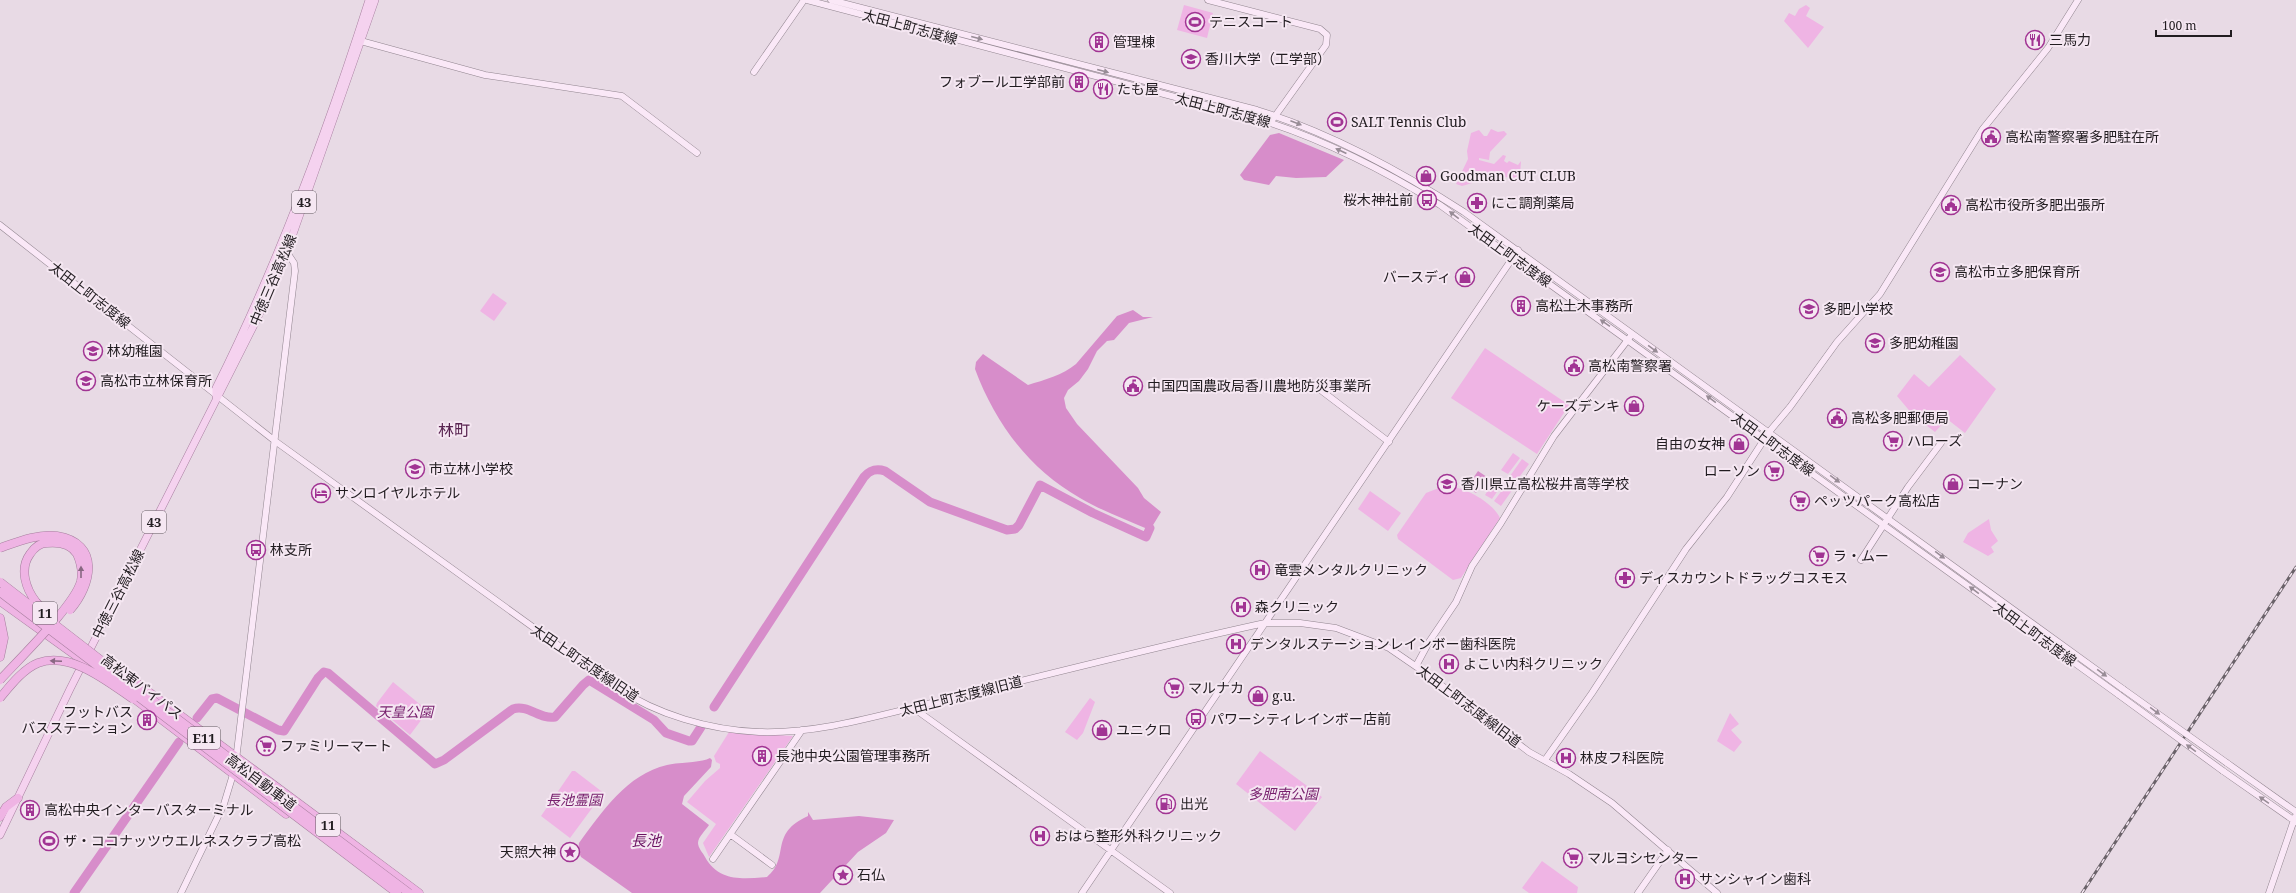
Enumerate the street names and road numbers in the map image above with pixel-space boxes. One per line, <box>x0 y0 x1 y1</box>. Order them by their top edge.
street label: 太田上町志度線 <box>860 5 960 48</box>
street label: 太田上町志度線 <box>1173 88 1273 131</box>
road number: 43 <box>292 191 316 213</box>
street label: 太田上町志度線 <box>1465 218 1556 291</box>
street label: 中徳三谷高松線 <box>245 231 300 329</box>
street label: 太田上町志度線 <box>46 257 135 332</box>
street label: 太田上町志度線 <box>1728 407 1819 480</box>
road number: 43 <box>142 511 166 533</box>
street label: 中徳三谷高松線 <box>87 546 148 642</box>
street label: 太田上町志度線 <box>1990 597 2081 670</box>
road number: 11 <box>33 602 57 624</box>
street label: 太田上町志度線旧道 <box>528 619 643 706</box>
street label: 高松東バイパス <box>98 650 187 724</box>
street label: 太田上町志度線旧道 <box>1413 660 1525 751</box>
street label: 太田上町志度線旧道 <box>897 671 1024 720</box>
road number: E11 <box>188 727 220 749</box>
street label: 高松自動車道 <box>222 749 301 814</box>
road number: 11 <box>316 814 340 836</box>

